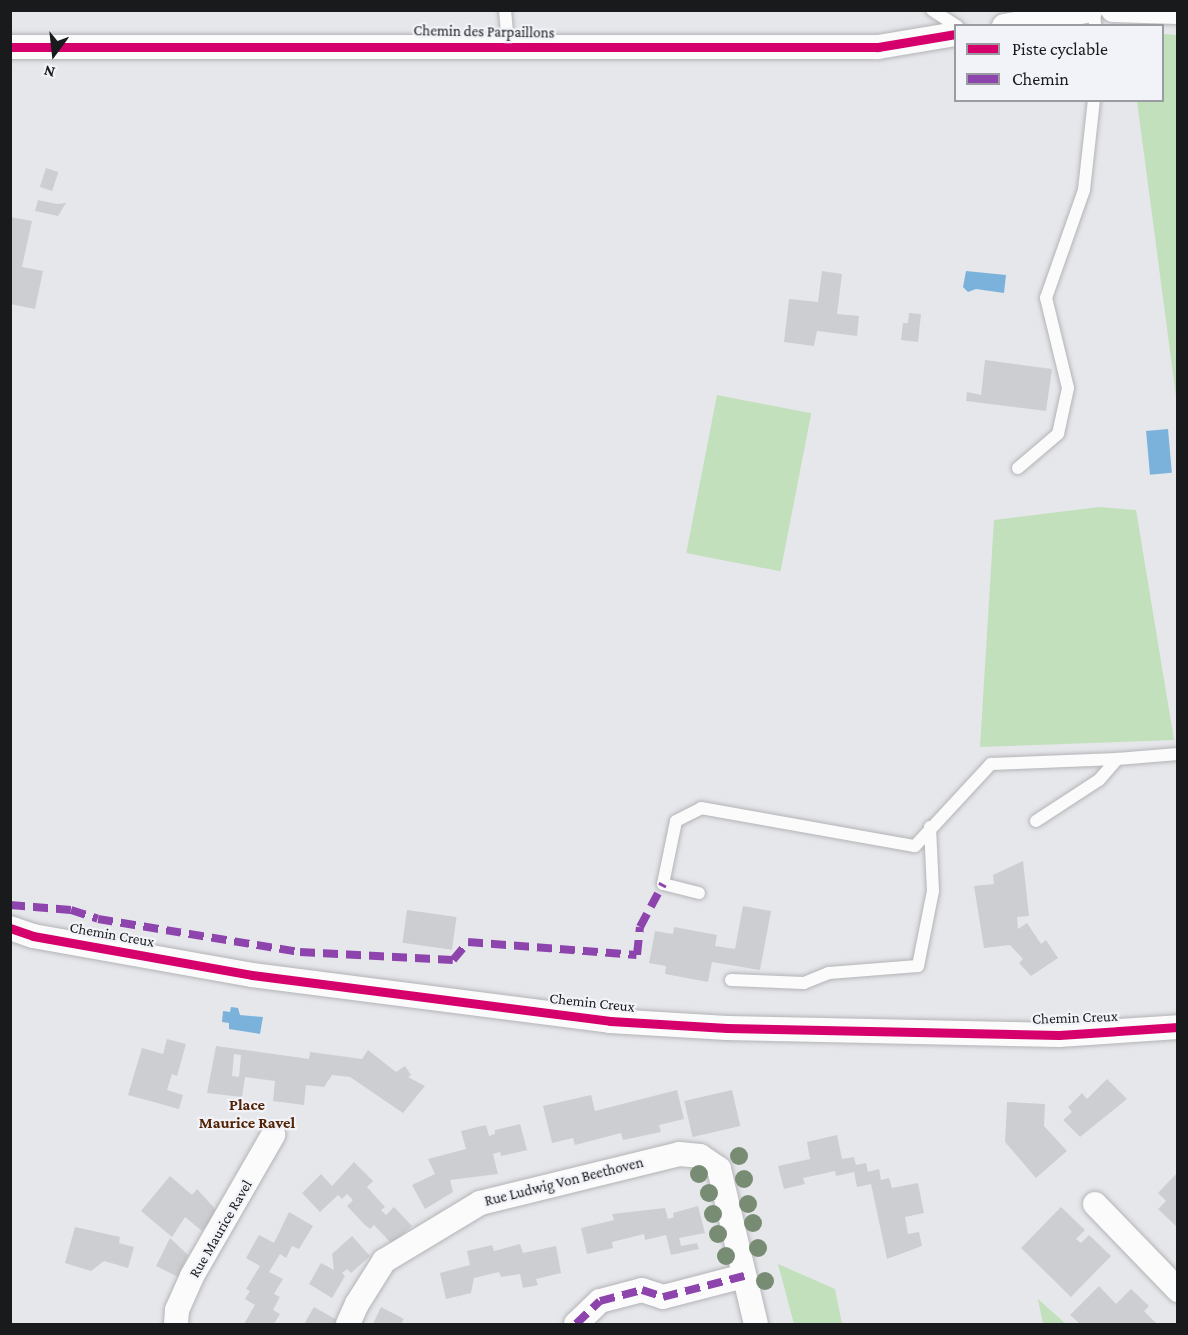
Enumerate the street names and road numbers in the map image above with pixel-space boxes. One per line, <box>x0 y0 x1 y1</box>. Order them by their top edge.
street label: Chemin des Parpaillons <box>413 22 555 42</box>
street label: Chemin Creux <box>68 919 156 951</box>
street label: Chemin Creux <box>548 990 636 1016</box>
street label: Chemin Creux <box>1032 1008 1118 1028</box>
street label: Rue Ludwig Von Beethoven <box>483 1154 645 1210</box>
street label: Rue Maurice Ravel <box>186 1177 256 1281</box>

